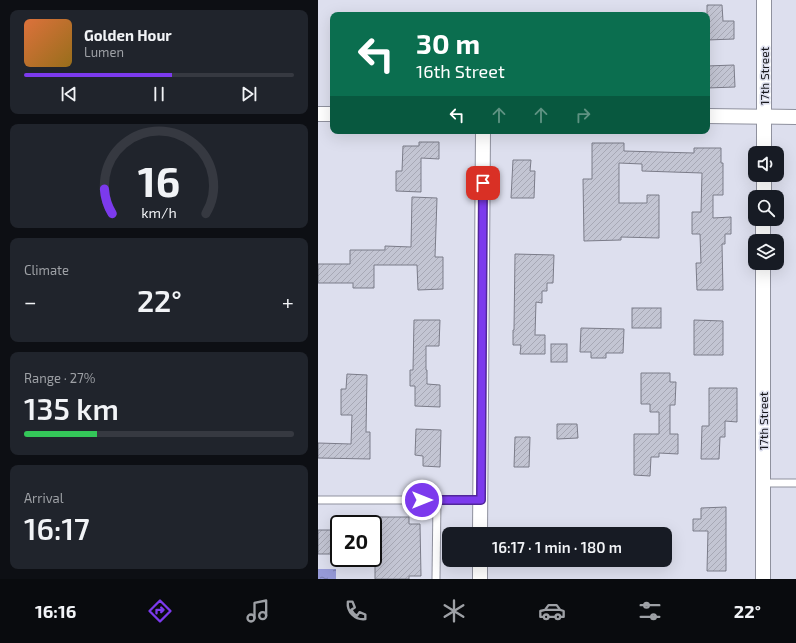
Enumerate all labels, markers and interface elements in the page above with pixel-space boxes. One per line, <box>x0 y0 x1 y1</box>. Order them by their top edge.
text: Golden Hour <box>84 26 172 44</box>
text: 30 m <box>416 26 480 60</box>
icon: left <box>350 28 402 80</box>
text: Lumen <box>84 44 124 60</box>
street label: 17th Street <box>757 46 771 105</box>
text: 16th Street <box>416 60 505 82</box>
icon: previous <box>58 83 80 105</box>
icon: pause <box>148 83 170 105</box>
icon: next <box>238 83 260 105</box>
icon: left <box>446 104 468 126</box>
icon: ahead <box>488 104 510 126</box>
icon: ahead <box>530 104 552 126</box>
icon: right <box>572 104 594 126</box>
map controls <box>748 146 784 270</box>
button: sound <box>748 146 784 182</box>
text: 16 <box>138 155 180 205</box>
pin <box>466 166 500 200</box>
icon: arrive <box>472 172 494 194</box>
button: search <box>748 190 784 226</box>
text: km/h <box>141 203 177 220</box>
button: layers <box>748 234 784 270</box>
text: Climate <box>24 262 69 278</box>
text: 22° <box>137 282 182 318</box>
text: − <box>24 288 37 314</box>
text: + <box>282 288 294 314</box>
text: Range · 27% <box>24 370 95 386</box>
text: 135 km <box>24 390 119 426</box>
street label: 17th Street <box>756 391 770 450</box>
position arrow <box>401 479 443 521</box>
text: Arrival <box>24 490 64 506</box>
text: 16:17 <box>24 510 90 546</box>
speed limit sign: 20 <box>330 515 382 567</box>
text: 16:17 · 1 min · 180 m <box>492 538 622 556</box>
icon: directions <box>146 597 174 625</box>
icon: music <box>244 597 272 625</box>
icon: phone <box>342 597 370 625</box>
icon: climate <box>440 597 468 625</box>
icon: car <box>538 597 566 625</box>
icon: filters <box>636 597 664 625</box>
text: 16:16 <box>35 600 76 622</box>
text: 22° <box>734 600 761 622</box>

